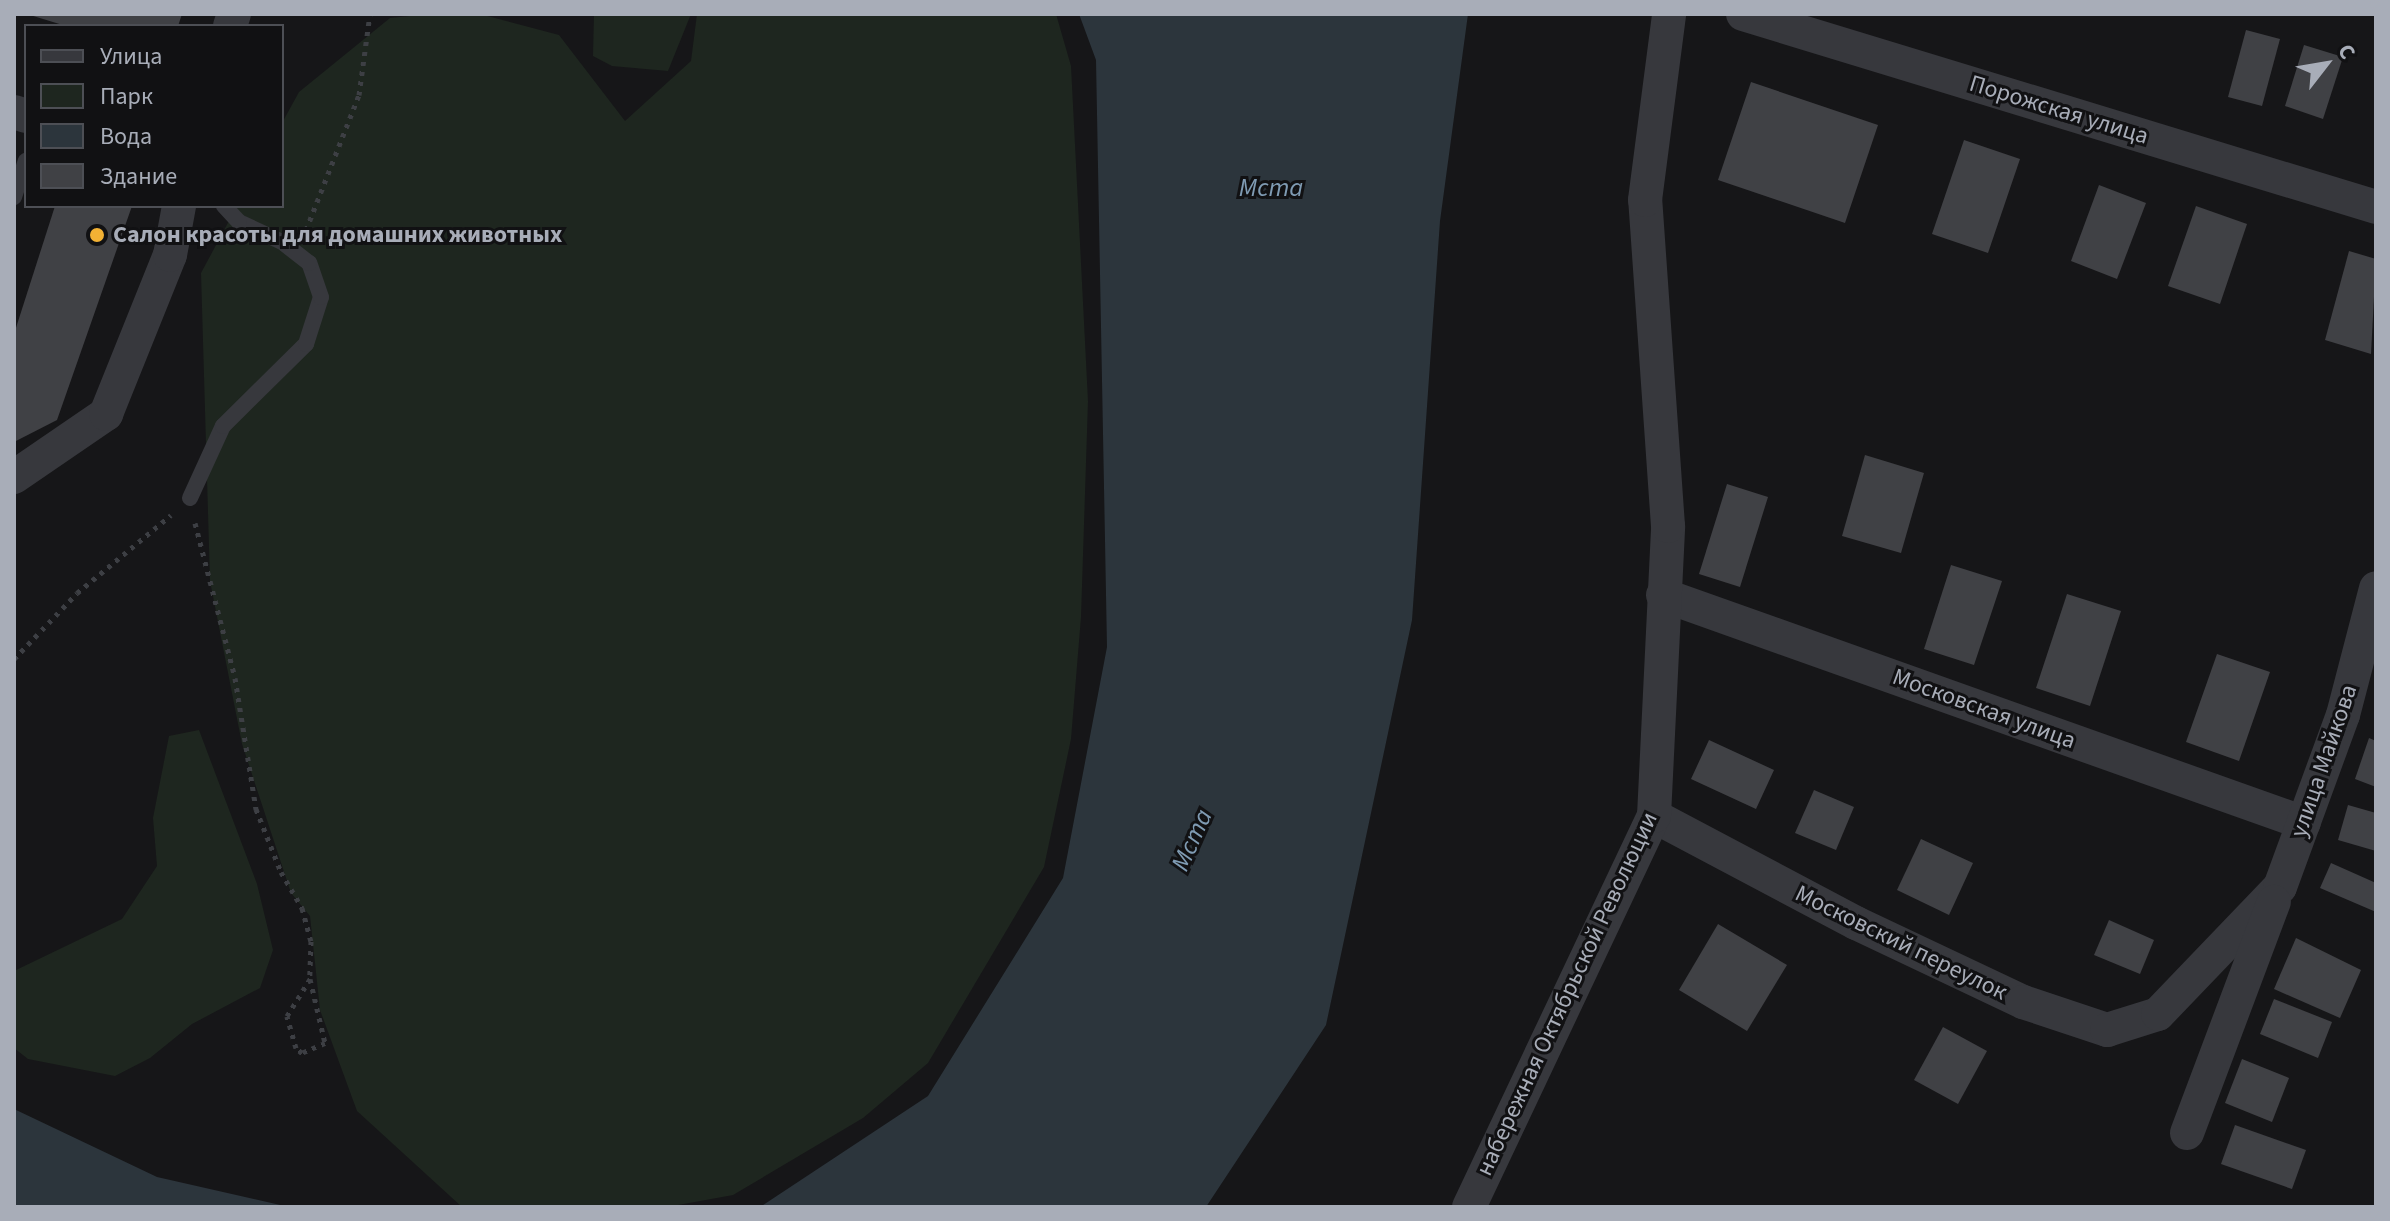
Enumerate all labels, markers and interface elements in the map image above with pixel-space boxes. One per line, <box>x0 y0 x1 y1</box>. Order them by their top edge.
legend <box>24 24 284 208</box>
north arrow <box>2286 24 2366 104</box>
text: С <box>2330 38 2364 65</box>
text: Улица <box>100 39 162 74</box>
street label: Порожская улица <box>1966 69 2152 151</box>
text: Парк <box>100 79 153 114</box>
text: Вода <box>100 119 152 154</box>
text: Здание <box>100 159 177 194</box>
water label: Мста <box>1239 172 1303 204</box>
place label: Салон красоты для домашних животных <box>113 221 562 249</box>
marker: Салон красоты для домашних животных <box>88 226 106 244</box>
street label: Московская улица <box>1888 662 2080 756</box>
street label: улица Майкова <box>2284 681 2364 841</box>
water label: Мста <box>1165 804 1219 876</box>
street label: набережная Октябрьской Революции <box>1470 808 1664 1180</box>
street label: Московский переулок <box>1790 879 2012 1007</box>

